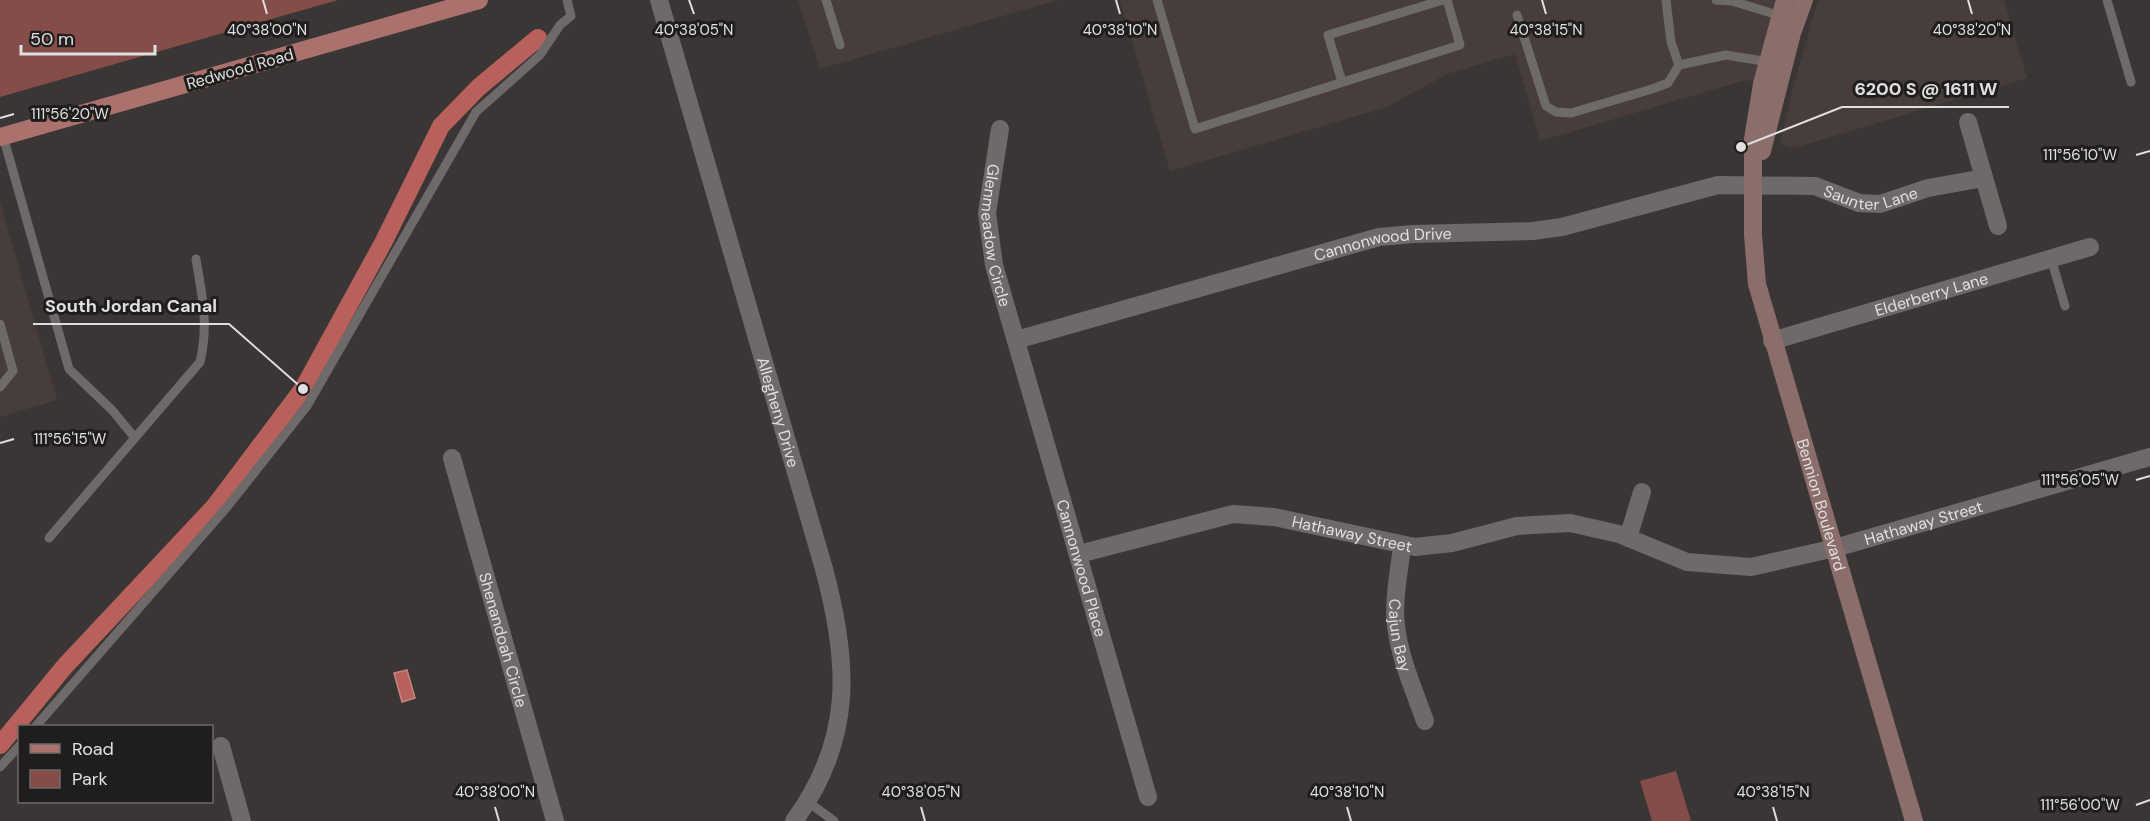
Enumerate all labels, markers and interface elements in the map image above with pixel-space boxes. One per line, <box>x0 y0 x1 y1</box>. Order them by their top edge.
scale bar <box>21 18 154 56</box>
text: 40°38'00"N <box>227 20 307 40</box>
text: 40°38'05"N <box>655 20 733 40</box>
text: 40°38'10"N <box>1083 20 1157 40</box>
text: 40°38'15"N <box>1509 20 1583 40</box>
text: 40°38'20"N <box>1933 20 2011 40</box>
text: 50 m <box>30 27 74 51</box>
street label: Redwood Road <box>184 44 296 94</box>
callout: 6200 S @ 1611 W <box>1842 71 2009 107</box>
text: 6200 S @ 1611 W <box>1855 77 1997 101</box>
text: 111°56'20"W <box>31 104 109 124</box>
text: 111°56'10"W <box>2043 145 2117 165</box>
street label: Glenmeadow Circle <box>976 163 1016 309</box>
street label: Saunter Lane <box>1821 180 1920 214</box>
street label: Cannonwood Drive <box>1311 223 1452 266</box>
street label: Elderberry Lane <box>1872 267 1990 321</box>
callout: South Jordan Canal <box>33 288 229 324</box>
text: South Jordan Canal <box>45 294 217 318</box>
street label: Allegheny Drive <box>753 354 804 470</box>
text: 111°56'15"W <box>34 429 107 449</box>
street label: Bennion Boulevard <box>1792 436 1851 573</box>
text: 111°56'05"W <box>2041 470 2120 490</box>
street label: Hathaway Street <box>1862 495 1985 550</box>
street label: Cannonwood Place <box>1052 497 1112 639</box>
street label: Hathaway Street <box>1290 511 1414 557</box>
street label: Shenandoah Circle <box>474 570 533 710</box>
street label: Cajun Bay <box>1385 598 1417 674</box>
legend <box>18 725 213 803</box>
text: Road <box>72 737 114 761</box>
text: Park <box>72 767 108 791</box>
text: 40°38'00"N <box>455 782 535 802</box>
text: 40°38'05"N <box>882 782 960 802</box>
text: 40°38'10"N <box>1310 782 1384 802</box>
text: 40°38'15"N <box>1736 782 1810 802</box>
text: 111°56'00"W <box>2040 795 2120 815</box>

